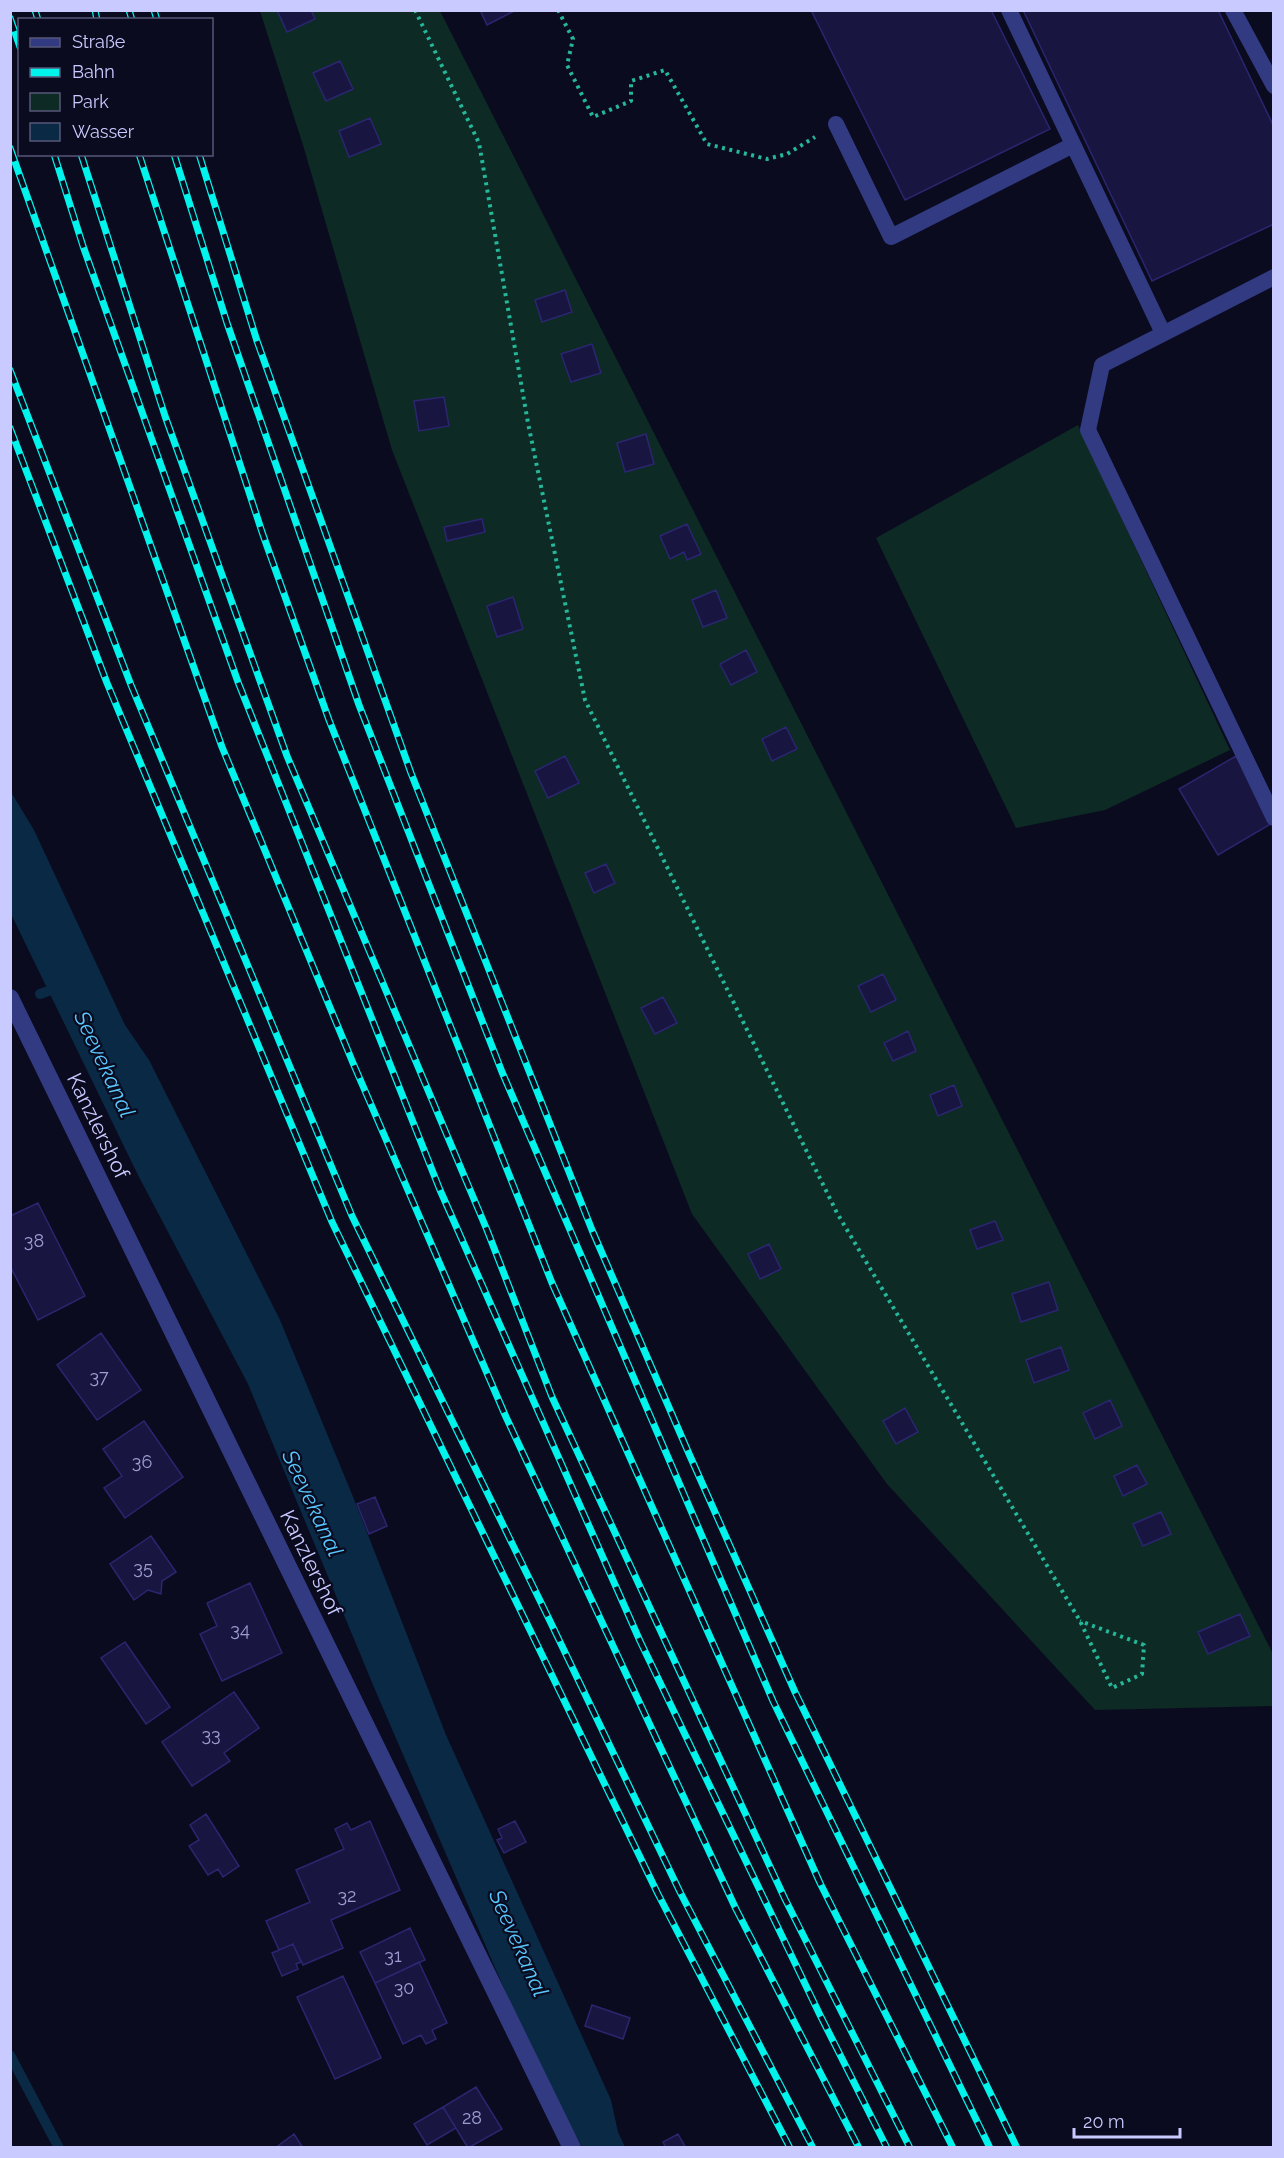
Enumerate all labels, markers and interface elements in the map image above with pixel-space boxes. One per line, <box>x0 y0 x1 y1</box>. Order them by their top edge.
legend <box>18 18 213 156</box>
text: Straße <box>72 31 126 52</box>
text: Bahn <box>72 61 115 82</box>
text: Park <box>72 91 109 112</box>
text: Wasser <box>72 121 135 142</box>
water label: Seevekanal <box>69 1006 141 1122</box>
street label: Kanzlershof <box>62 1069 135 1184</box>
house number: 38 <box>24 1230 44 1251</box>
house number: 37 <box>89 1366 109 1387</box>
water label: Seevekanal <box>277 1445 349 1561</box>
house number: 36 <box>132 1451 152 1472</box>
street label: Kanzlershof <box>275 1506 348 1621</box>
house number: 35 <box>133 1557 153 1578</box>
house number: 34 <box>230 1619 250 1640</box>
house number: 33 <box>201 1724 221 1745</box>
water label: Seevekanal <box>483 1884 554 2001</box>
house number: 32 <box>338 1885 357 1906</box>
house number: 31 <box>384 1945 402 1966</box>
house number: 30 <box>394 1977 414 1998</box>
scale bar <box>1074 2101 1180 2139</box>
house number: 28 <box>462 2107 482 2128</box>
text: 20 m <box>1083 2111 1125 2132</box>

